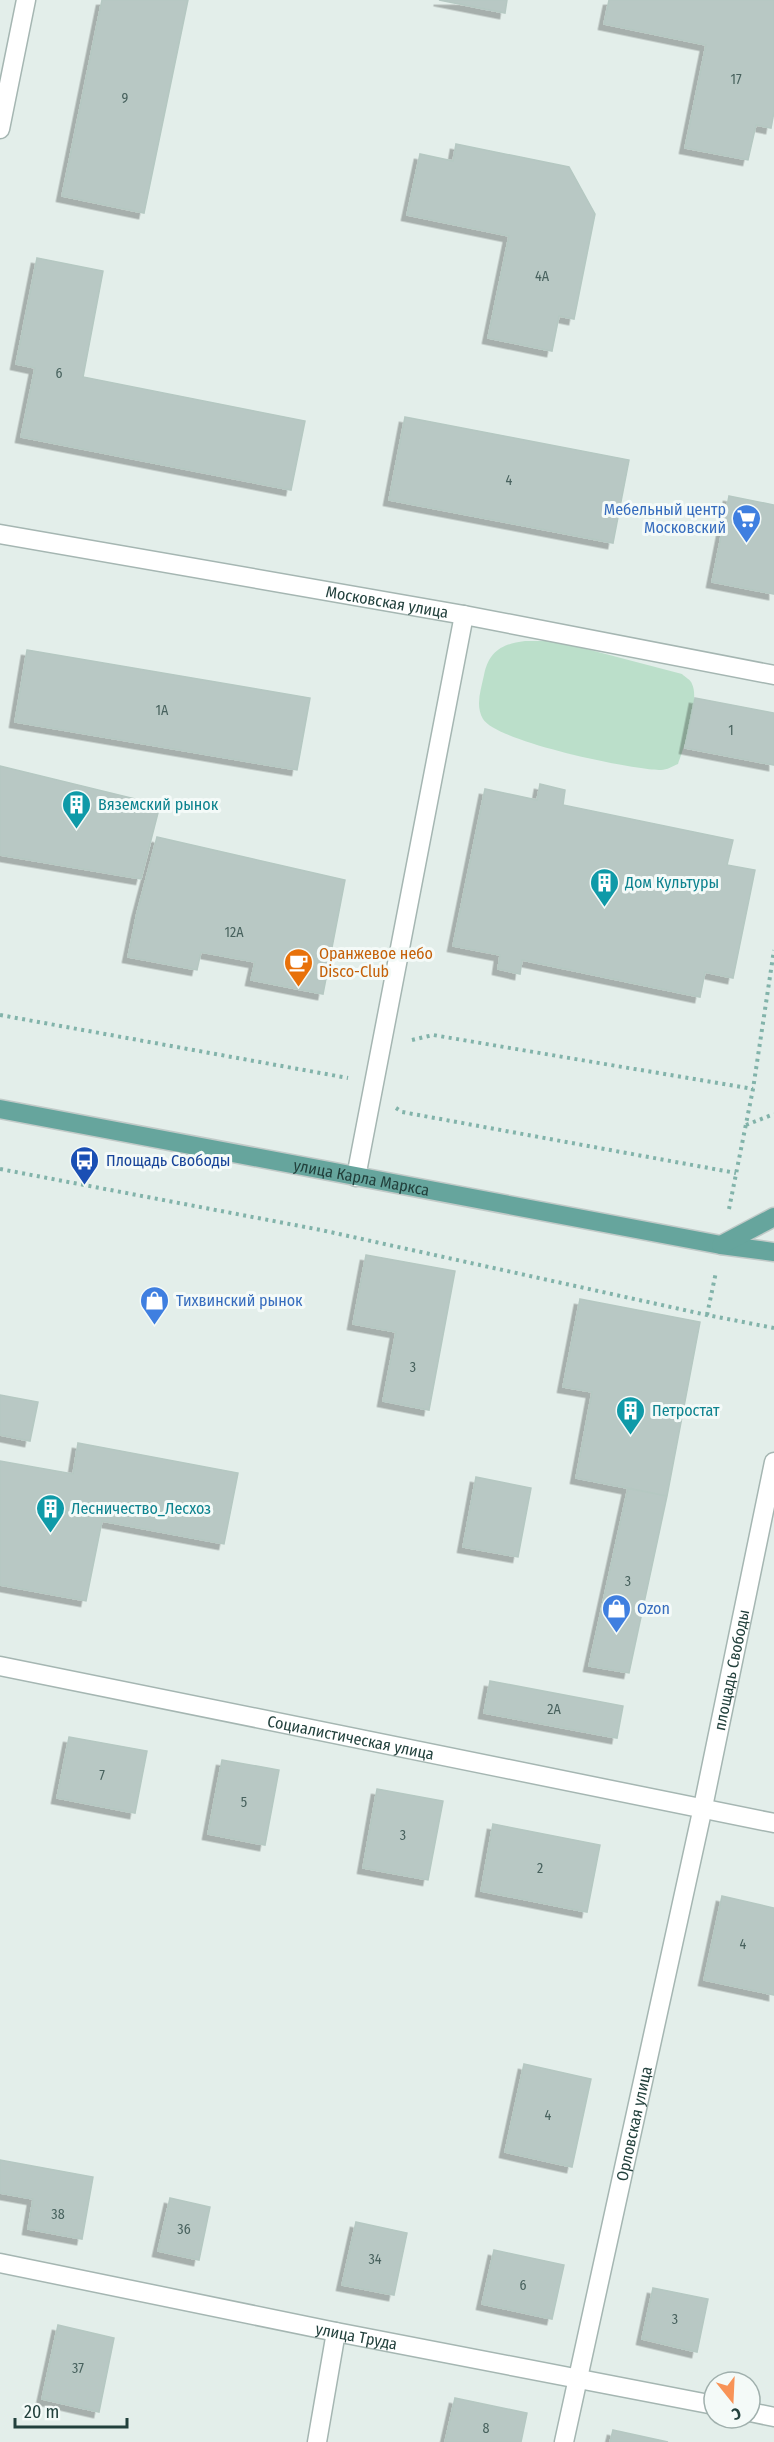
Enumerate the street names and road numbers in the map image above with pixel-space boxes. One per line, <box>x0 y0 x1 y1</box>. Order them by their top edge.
street label: Московская улица <box>324 582 450 622</box>
street label: улица Карла Маркса <box>292 1155 431 1199</box>
street label: площадь Свободы <box>709 1608 753 1732</box>
street label: Социалистическая улица <box>266 1711 436 1763</box>
street label: Орловская улица <box>612 2064 656 2183</box>
street label: улица Труда <box>314 2319 399 2353</box>

